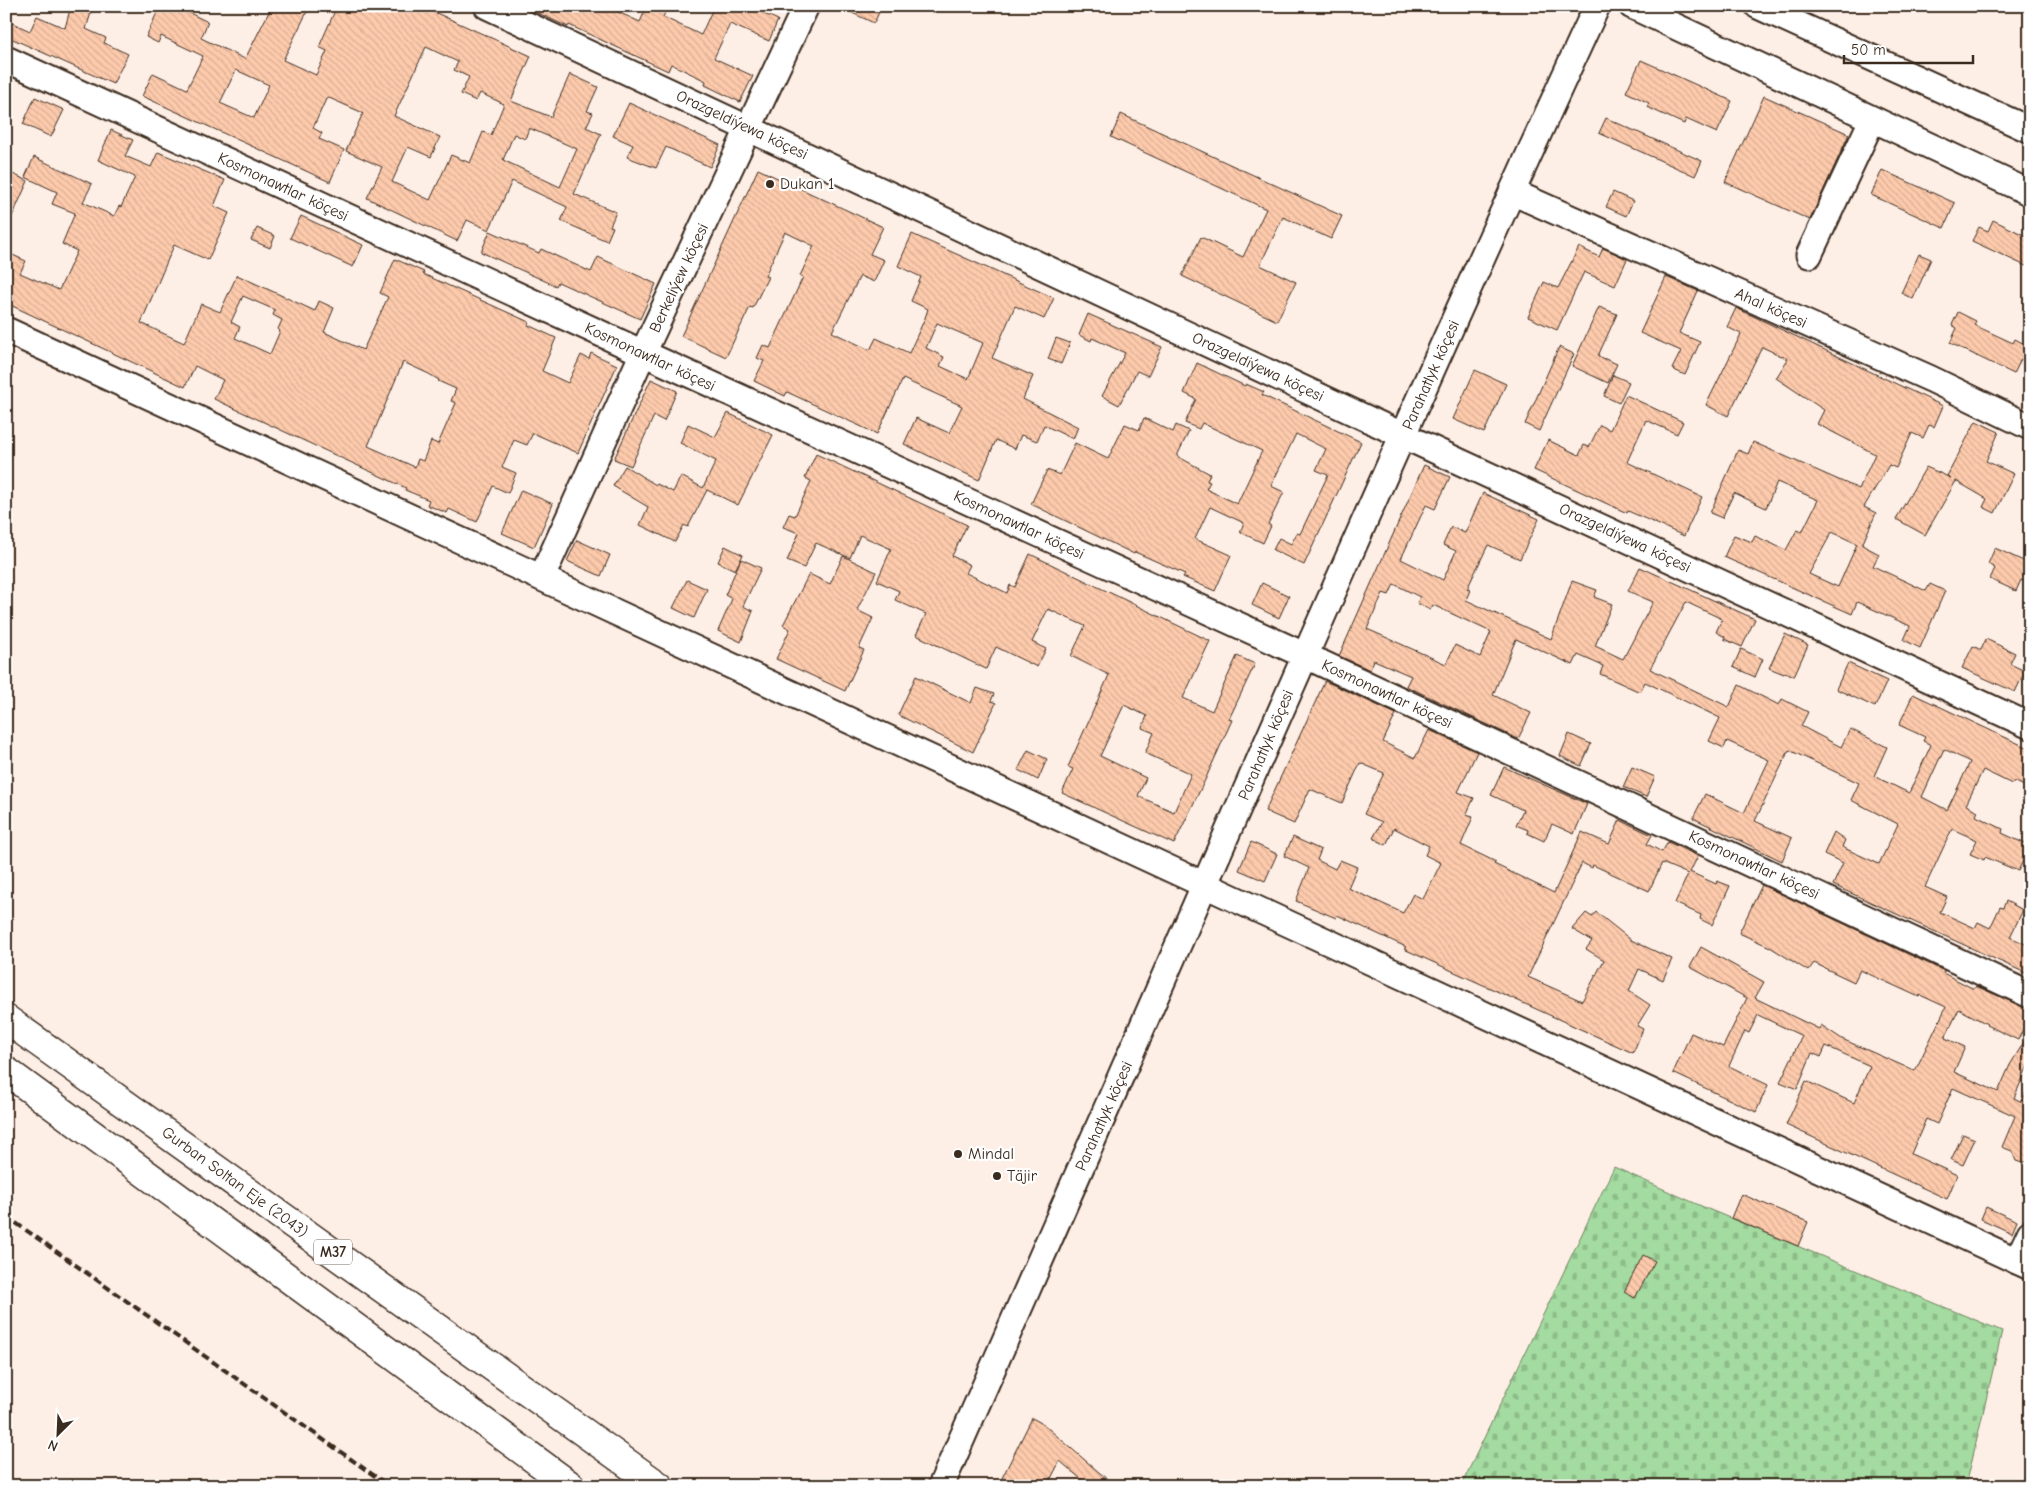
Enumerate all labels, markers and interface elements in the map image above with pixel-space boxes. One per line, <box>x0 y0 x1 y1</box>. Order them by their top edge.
scale bar <box>1844 32 1972 64</box>
text: 50 m <box>1851 41 1886 59</box>
street label: Orazgeldiýewa köçesi <box>673 87 811 163</box>
street label: Kosmonawtlar köçesi <box>215 149 351 225</box>
place label: Dukan 1 <box>780 175 834 193</box>
marker: Dukan 1 <box>764 178 776 190</box>
street label: Berkeliýew köçesi <box>646 220 712 336</box>
street label: Ahal köçesi <box>1732 284 1810 332</box>
street label: Parahatlyk köçesi <box>1399 317 1463 433</box>
street label: Kosmonawtlar köçesi <box>582 319 718 395</box>
street label: Orazgeldiýewa köçesi <box>1189 329 1327 405</box>
street label: Kosmonawtlar köçesi <box>951 487 1087 563</box>
street label: Orazgeldiýewa köçesi <box>1556 500 1694 576</box>
street label: Kosmonawtlar köçesi <box>1319 656 1455 732</box>
street label: Parahatlyk köçesi <box>1235 687 1297 803</box>
street label: Kosmonawtlar köçesi <box>1686 827 1822 903</box>
street label: Parahatlyk köçesi <box>1072 1058 1136 1174</box>
street label: Gurban Soltan Eje (2043) <box>158 1123 312 1241</box>
place label: Mindal <box>968 1145 1014 1163</box>
marker: Mindal <box>952 1148 964 1160</box>
place label: Täjir <box>1007 1167 1038 1185</box>
marker: Täjir <box>991 1170 1003 1182</box>
road number: M37 <box>314 1240 352 1264</box>
north arrow <box>32 1410 82 1460</box>
text: N <box>45 1436 61 1455</box>

